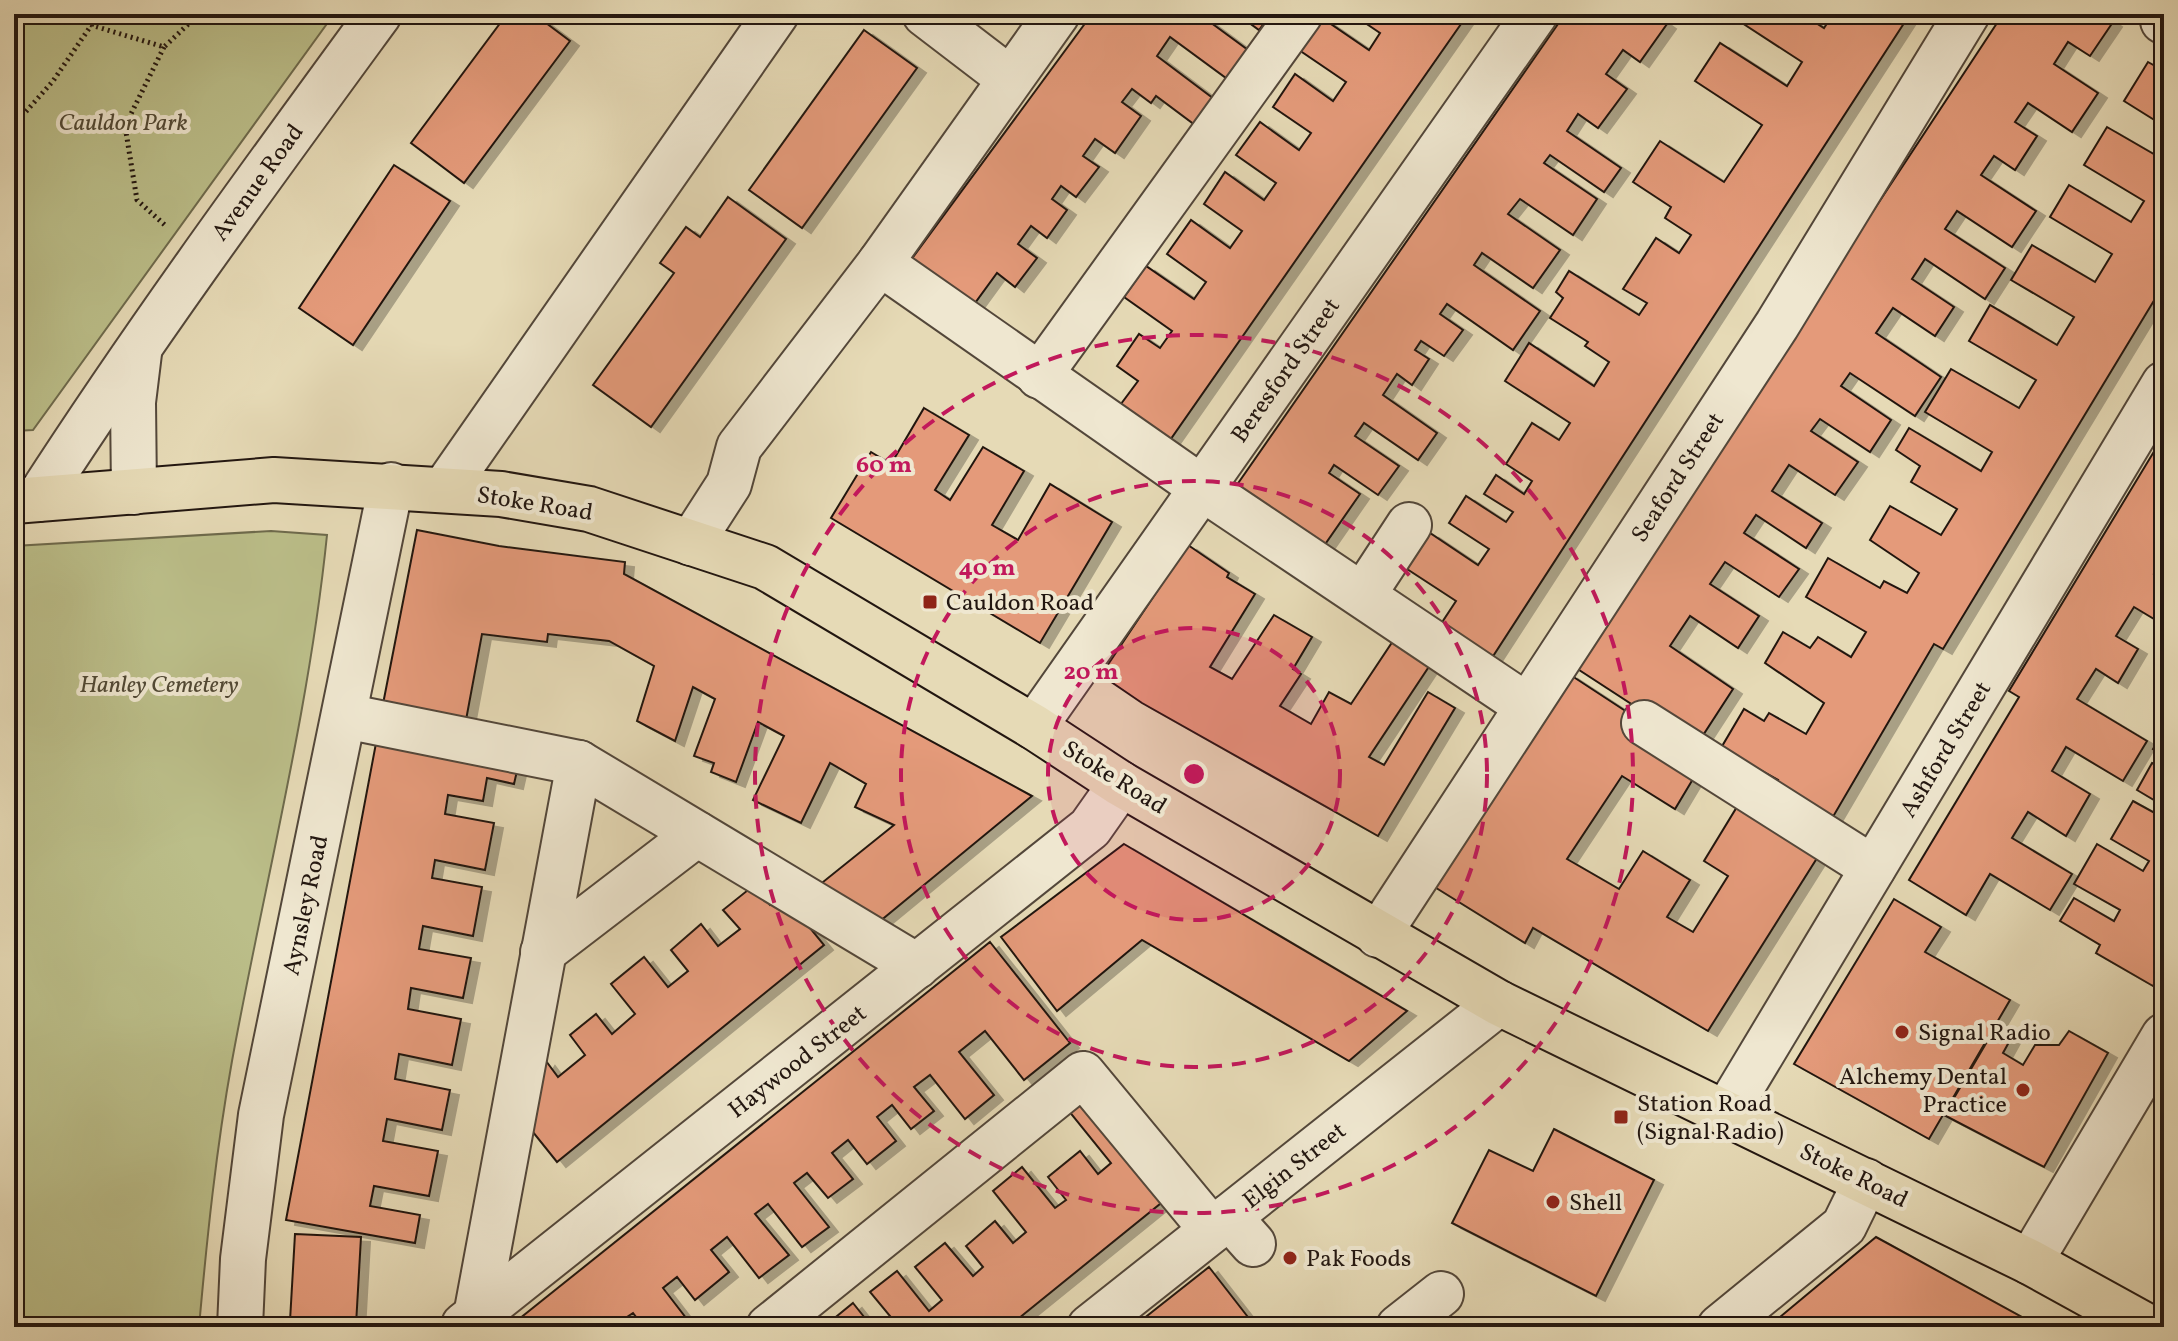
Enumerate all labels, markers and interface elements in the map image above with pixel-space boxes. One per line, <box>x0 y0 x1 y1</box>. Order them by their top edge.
park label: Cauldon Park <box>58 107 188 141</box>
street label: Avenue Road <box>204 118 313 249</box>
street label: Beresford Street <box>1224 292 1349 451</box>
street label: Seaford Street <box>1624 406 1733 550</box>
text: 60 m <box>856 449 912 483</box>
street label: Stoke Road <box>474 479 595 531</box>
text: 40 m <box>959 552 1015 586</box>
place label: Cauldon Road <box>946 587 1094 621</box>
marker: Cauldon Road <box>921 593 939 611</box>
text: 20 m <box>1063 656 1119 690</box>
park label: Hanley Cemetery <box>80 669 239 703</box>
street label: Ashford Street <box>1893 675 2001 825</box>
street label: Stoke Road <box>1055 733 1173 824</box>
centre of rings <box>1180 760 1208 788</box>
street label: Aynsley Road <box>276 832 338 979</box>
street label: Haywood Street <box>722 998 875 1128</box>
place label: Signal Radio <box>1918 1017 2051 1051</box>
marker: Signal Radio <box>1893 1023 1911 1041</box>
place label: Alchemy Dental Practice <box>1839 1061 2007 1123</box>
marker: Alchemy Dental Practice <box>2014 1081 2032 1099</box>
place label: Station Road (Signal Radio) <box>1637 1088 1784 1150</box>
marker: Station Road (Signal Radio) <box>1612 1108 1630 1126</box>
street label: Elgin Street <box>1236 1115 1354 1218</box>
street label: Stoke Road <box>1793 1136 1913 1218</box>
place label: Shell <box>1569 1187 1622 1221</box>
marker: Shell <box>1544 1193 1562 1211</box>
place label: Pak Foods <box>1306 1243 1411 1277</box>
marker: Pak Foods <box>1281 1249 1299 1267</box>

